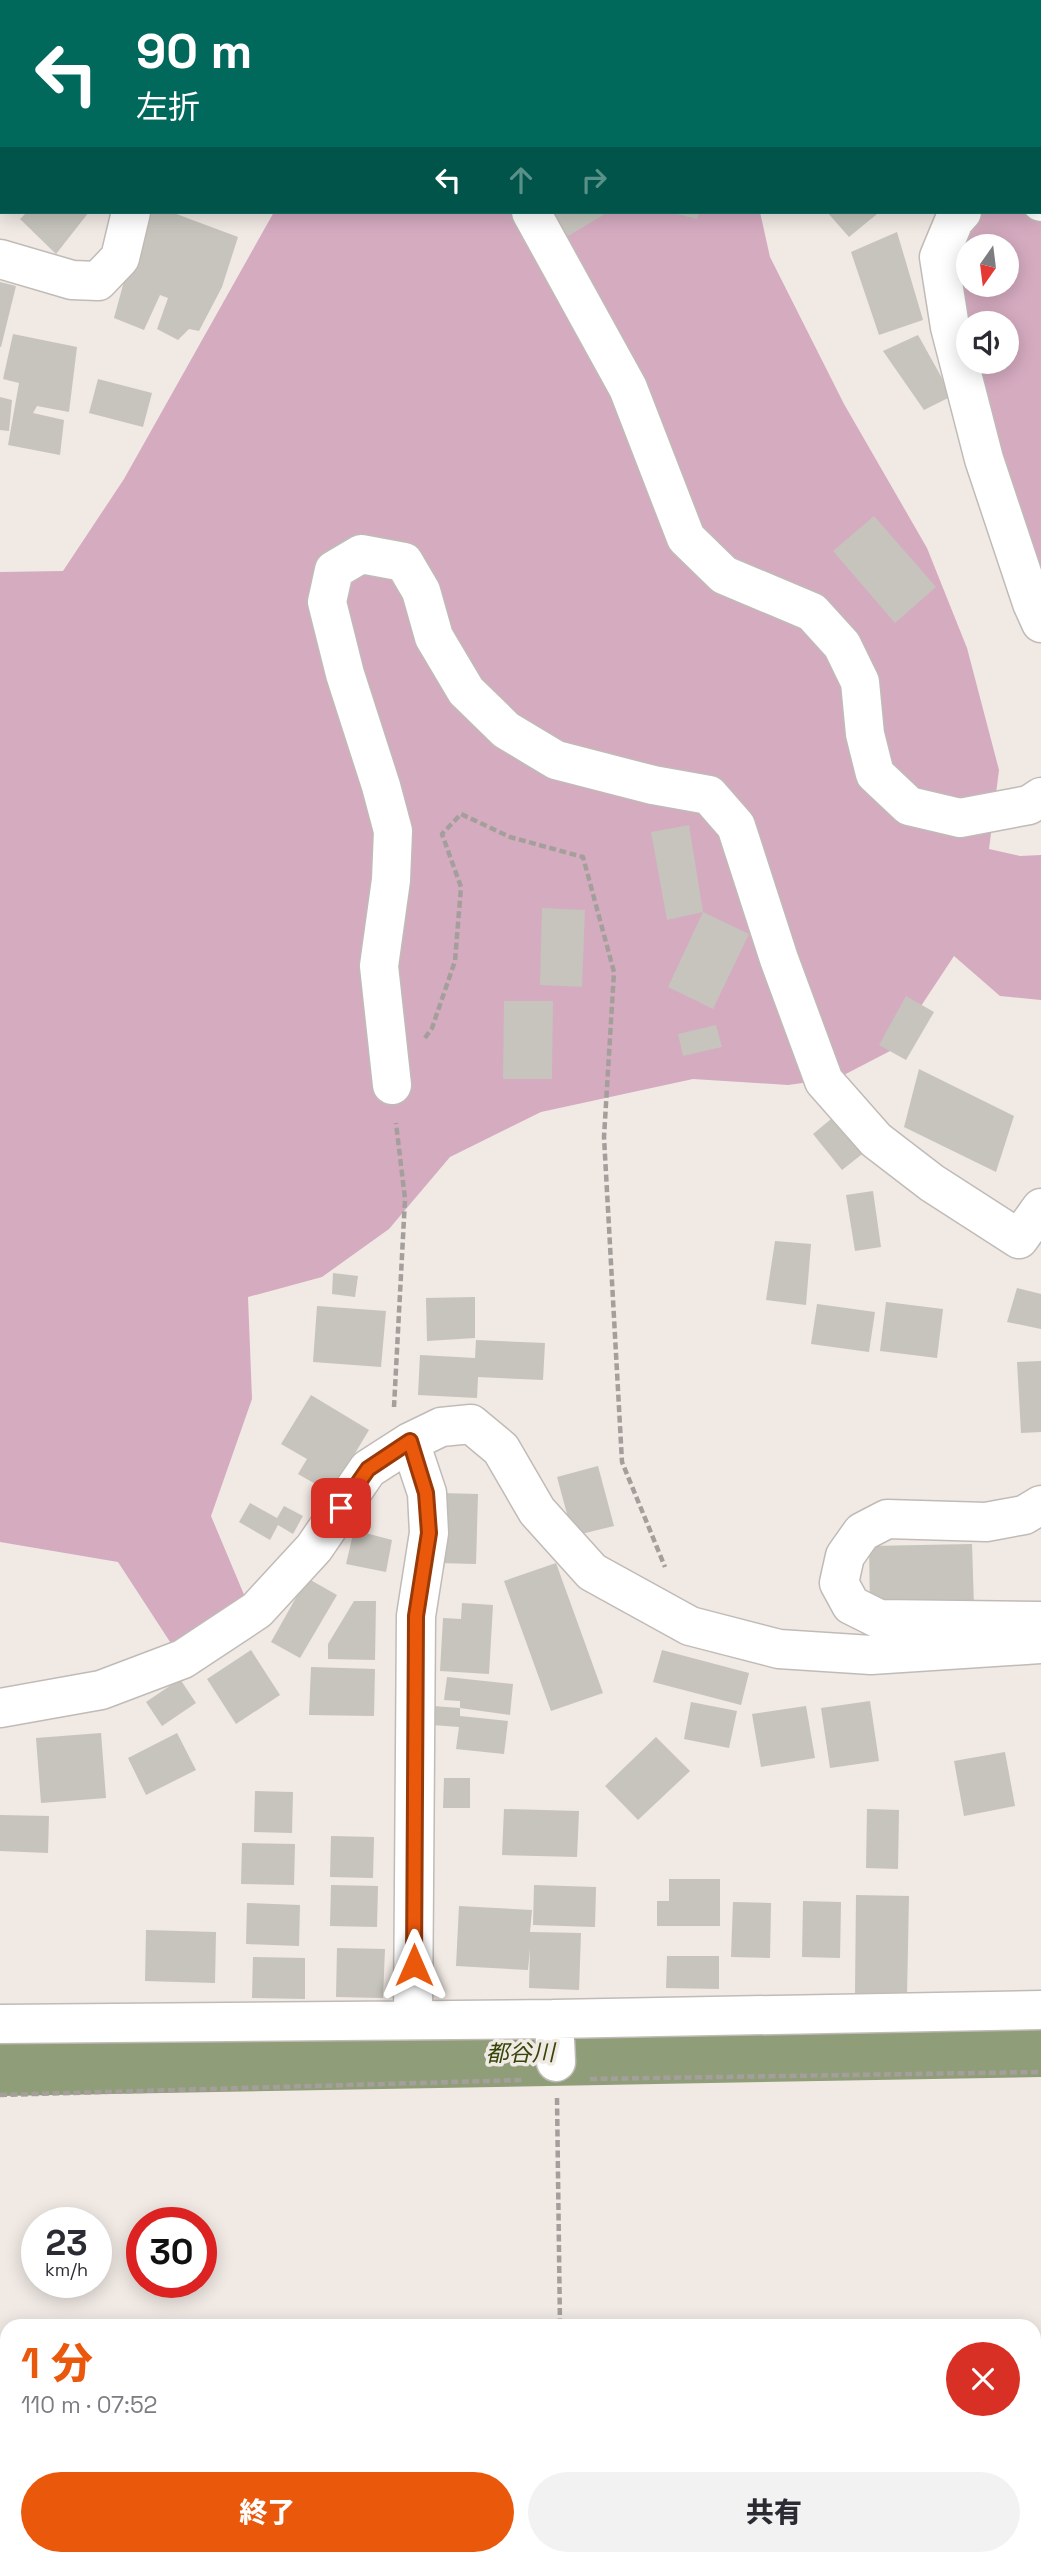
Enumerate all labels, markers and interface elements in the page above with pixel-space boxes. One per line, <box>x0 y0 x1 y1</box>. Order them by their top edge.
text: 90 m <box>136 20 252 82</box>
icon: left <box>21 28 112 119</box>
text: 左折 <box>136 87 200 127</box>
icon: left <box>429 161 467 199</box>
icon: ahead <box>502 161 540 199</box>
icon: right <box>575 161 613 199</box>
north arrow <box>956 234 1018 298</box>
map controls <box>956 234 1019 374</box>
button: sound <box>956 311 1019 374</box>
pin <box>311 1478 371 1538</box>
icon: arrive <box>322 1489 360 1527</box>
position arrow <box>377 1928 451 2002</box>
water label: 都谷川 <box>485 2037 558 2069</box>
speed limit sign: 30 <box>126 2207 217 2298</box>
text: 23 <box>45 2221 88 2265</box>
text: km/h <box>45 2258 88 2281</box>
text: 1 分 <box>21 2337 93 2390</box>
button: close <box>946 2342 1020 2416</box>
text: 110 m · 07:52 <box>21 2390 157 2420</box>
button: 終了 <box>21 2472 514 2552</box>
button: 共有 <box>528 2472 1020 2552</box>

